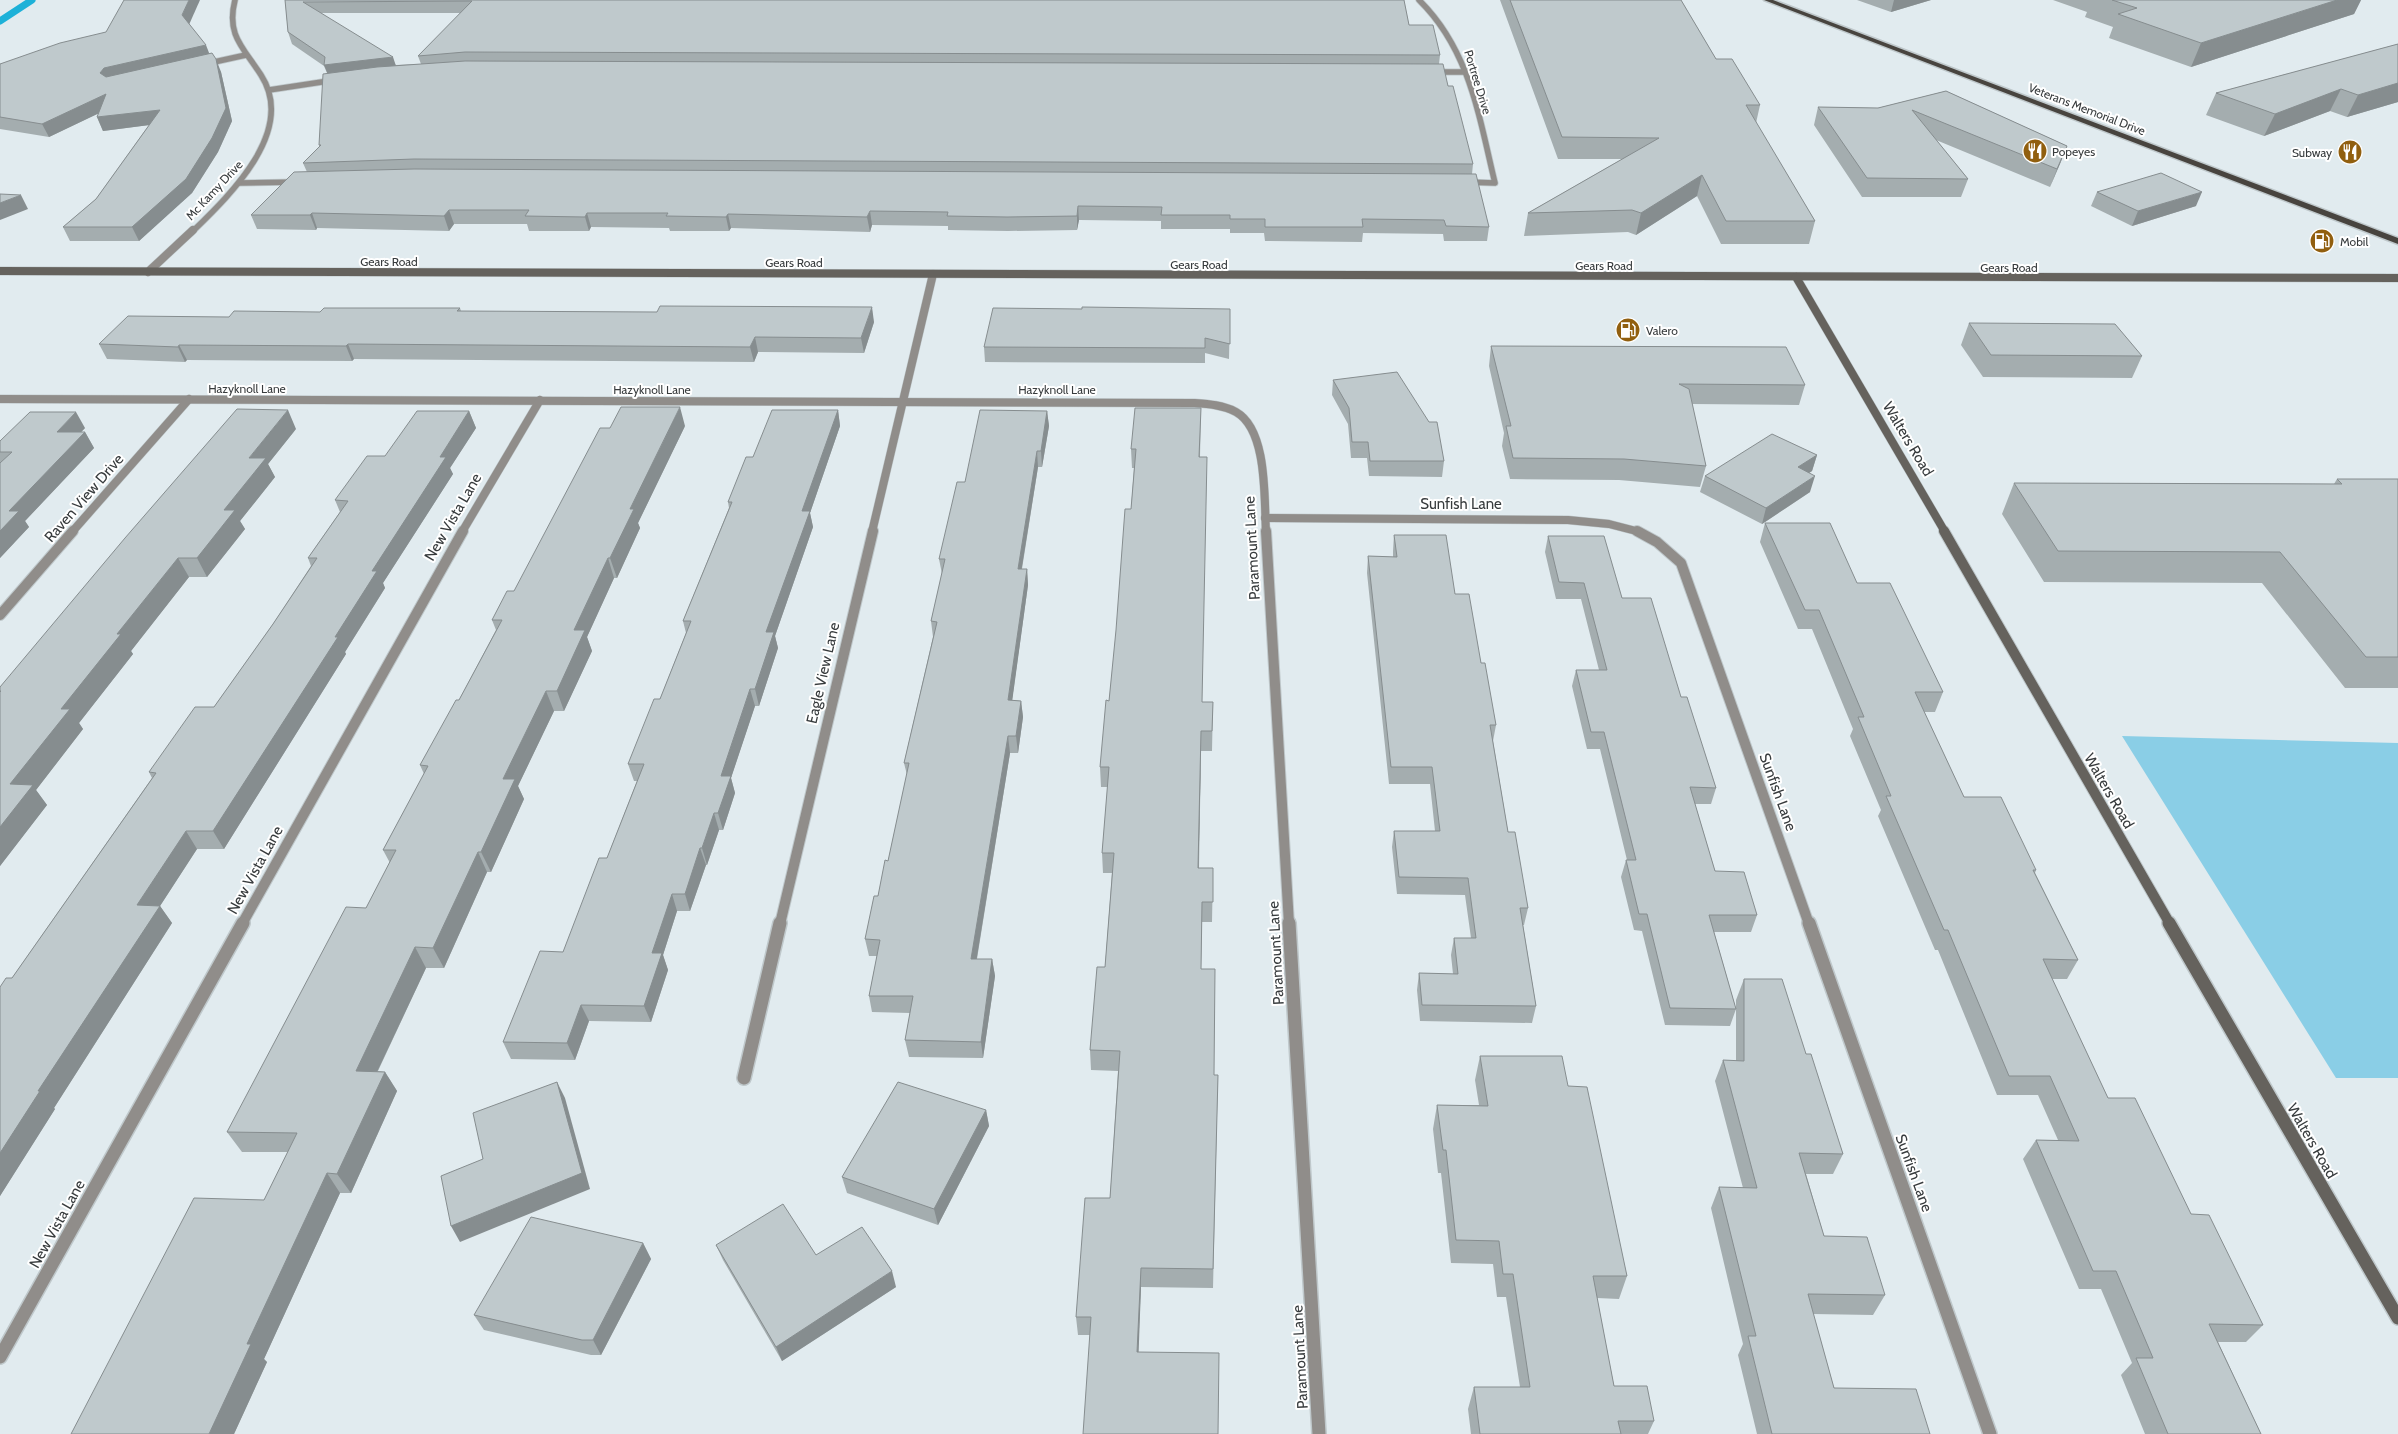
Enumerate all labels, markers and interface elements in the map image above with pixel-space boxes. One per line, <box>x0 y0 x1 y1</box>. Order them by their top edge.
street label: Portree Drive <box>1461 48 1495 116</box>
street label: Veterans Memorial Drive <box>2026 80 2148 138</box>
restaurant icon: Popeyes <box>2022 138 2048 164</box>
restaurant icon: Subway <box>2337 139 2363 165</box>
place label: Popeyes <box>2052 144 2095 159</box>
place label: Subway <box>2292 145 2332 160</box>
street label: Mc Kamy Drive <box>182 157 246 223</box>
fuel station icon: Mobil <box>2309 228 2335 254</box>
place label: Mobil <box>2340 234 2368 249</box>
street label: Gears Road <box>360 254 418 269</box>
street label: Gears Road <box>765 255 823 270</box>
street label: Gears Road <box>1170 257 1228 272</box>
street label: Gears Road <box>1575 258 1633 273</box>
street label: Gears Road <box>1980 260 2038 275</box>
fuel station icon: Valero <box>1615 317 1641 343</box>
place label: Valero <box>1646 323 1678 338</box>
street label: Hazyknoll Lane <box>208 381 286 396</box>
street label: Hazyknoll Lane <box>613 382 691 397</box>
street label: Hazyknoll Lane <box>1018 382 1096 397</box>
street label: Walters Road <box>1879 398 1937 480</box>
street label: Raven View Drive <box>41 450 127 546</box>
street label: New Vista Lane <box>421 470 485 564</box>
street label: Paramount Lane <box>1240 495 1264 600</box>
street label: Sunfish Lane <box>1420 495 1502 513</box>
street label: Eagle View Lane <box>803 620 843 725</box>
street label: Walters Road <box>2080 750 2138 832</box>
street label: Sunfish Lane <box>1756 751 1800 834</box>
street label: New Vista Lane <box>223 823 287 917</box>
street label: Paramount Lane <box>1264 900 1288 1005</box>
street label: Walters Road <box>2283 1100 2341 1182</box>
street label: Sunfish Lane <box>1892 1132 1936 1215</box>
street label: New Vista Lane <box>25 1177 89 1271</box>
street label: Paramount Lane <box>1288 1304 1312 1409</box>

